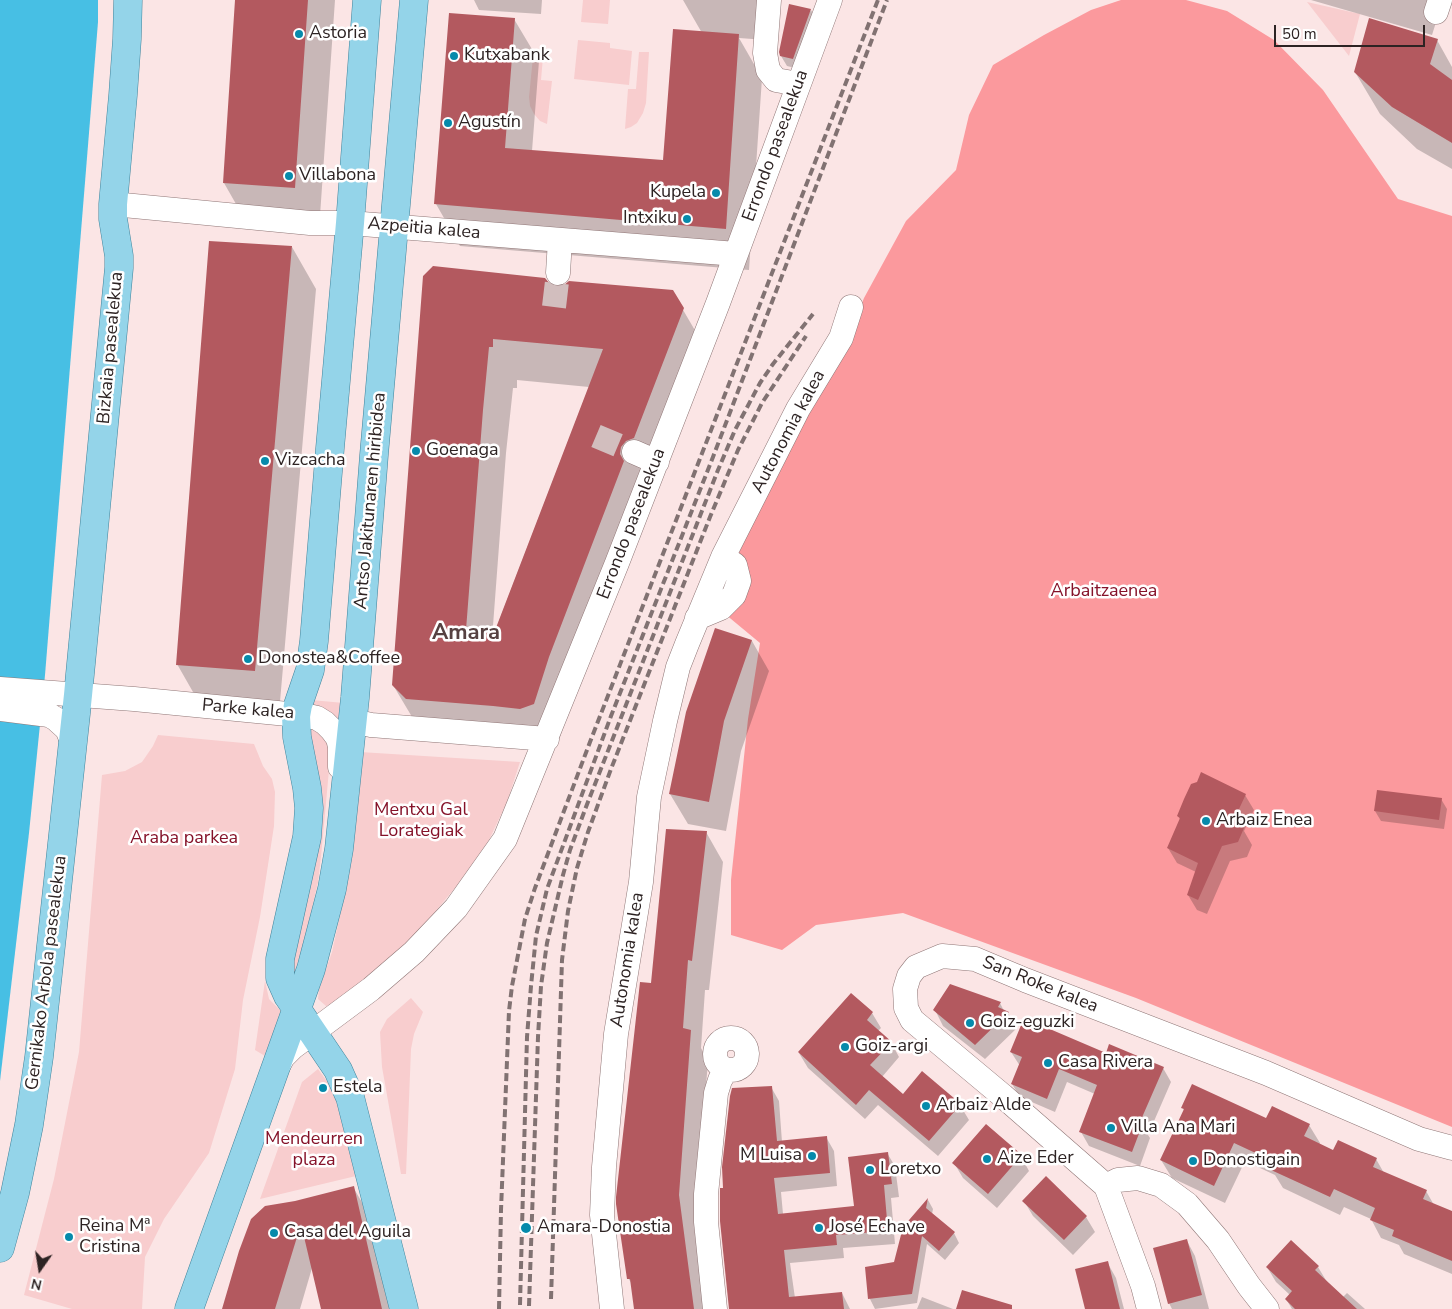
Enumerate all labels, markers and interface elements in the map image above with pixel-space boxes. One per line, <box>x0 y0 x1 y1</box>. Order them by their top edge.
scale bar <box>1277 15 1428 47</box>
place label: Astoria <box>309 23 367 45</box>
text: 50 m <box>1282 24 1317 44</box>
marker: Astoria <box>293 28 305 40</box>
place label: Kutxabank <box>464 45 550 67</box>
marker: Kutxabank <box>448 50 460 62</box>
street label: Errondo pasealekua <box>739 67 813 225</box>
place label: Agustín <box>458 112 521 134</box>
marker: Agustín <box>442 117 454 129</box>
place label: Villabona <box>299 165 376 187</box>
marker: Villabona <box>283 170 295 182</box>
place label: Kupela <box>650 182 706 204</box>
marker: Kupela <box>710 187 722 199</box>
place label: Intxiku <box>623 208 677 230</box>
street label: Azpeitia kalea <box>367 213 481 245</box>
marker: Intxiku <box>681 213 693 225</box>
street label: Bizkaia pasealekua <box>94 271 128 425</box>
street label: Autonomia kalea <box>747 367 831 497</box>
street label: Antso Jakitunaren hiribidea <box>351 392 391 610</box>
place label: Goenaga <box>426 440 499 462</box>
marker: Goenaga <box>410 445 422 457</box>
street label: Errondo pasealekua <box>593 445 671 603</box>
place label: Vizcacha <box>275 450 346 472</box>
marker: Vizcacha <box>259 455 271 467</box>
park label: Arbaitzaenea <box>1051 581 1157 603</box>
district label: Amara <box>432 621 500 647</box>
place label: Donostea&Coffee <box>258 648 400 670</box>
marker: Donostea&Coffee <box>242 653 254 665</box>
street label: Parke kalea <box>201 695 295 725</box>
park label: Mentxu Gal Lorategiak <box>374 800 468 842</box>
place label: Arbaiz Enea <box>1216 810 1313 832</box>
marker: Arbaiz Enea <box>1200 815 1212 827</box>
park label: Araba parkea <box>130 828 238 850</box>
street label: Gernikako Arbola pasealekua <box>22 854 72 1092</box>
street label: Autonomia kalea <box>607 891 649 1029</box>
street label: San Roke kalea <box>979 952 1101 1018</box>
place label: Goiz-eguzki <box>980 1012 1075 1034</box>
marker: Goiz-eguzki <box>964 1017 976 1029</box>
place label: Goiz-argi <box>855 1036 928 1058</box>
marker: Goiz-argi <box>839 1041 851 1053</box>
place label: Casa Rivera <box>1058 1052 1153 1074</box>
marker: Casa Rivera <box>1042 1057 1054 1069</box>
place label: Estela <box>333 1077 383 1099</box>
marker: Estela <box>317 1082 329 1094</box>
place label: Arbaiz Alde <box>936 1095 1031 1117</box>
marker: Arbaiz Alde <box>920 1100 932 1112</box>
place label: Villa Ana Mari <box>1121 1117 1235 1139</box>
marker: Villa Ana Mari <box>1105 1122 1117 1134</box>
park label: Mendeurren plaza <box>265 1129 363 1172</box>
place label: M Luisa <box>740 1145 802 1167</box>
place label: Aize Eder <box>997 1148 1074 1170</box>
marker: M Luisa <box>806 1150 818 1162</box>
place label: Donostigain <box>1203 1150 1300 1172</box>
marker: Aize Eder <box>981 1153 993 1165</box>
marker: Donostigain <box>1187 1155 1199 1167</box>
place label: Loretxo <box>880 1159 941 1181</box>
marker: Loretxo <box>864 1164 876 1176</box>
place label: Reina Mª Cristina <box>79 1216 150 1258</box>
place label: Amara-Donostia <box>537 1217 671 1239</box>
place label: José Echave <box>829 1217 925 1239</box>
marker: Amara-Donostia <box>519 1221 533 1235</box>
place label: Casa del Aguila <box>284 1222 411 1244</box>
marker: José Echave <box>813 1222 825 1234</box>
marker: Casa del Aguila <box>268 1227 280 1239</box>
marker: Reina Mª Cristina <box>63 1231 75 1243</box>
north arrow <box>15 1244 65 1294</box>
text: N <box>29 1274 44 1295</box>

